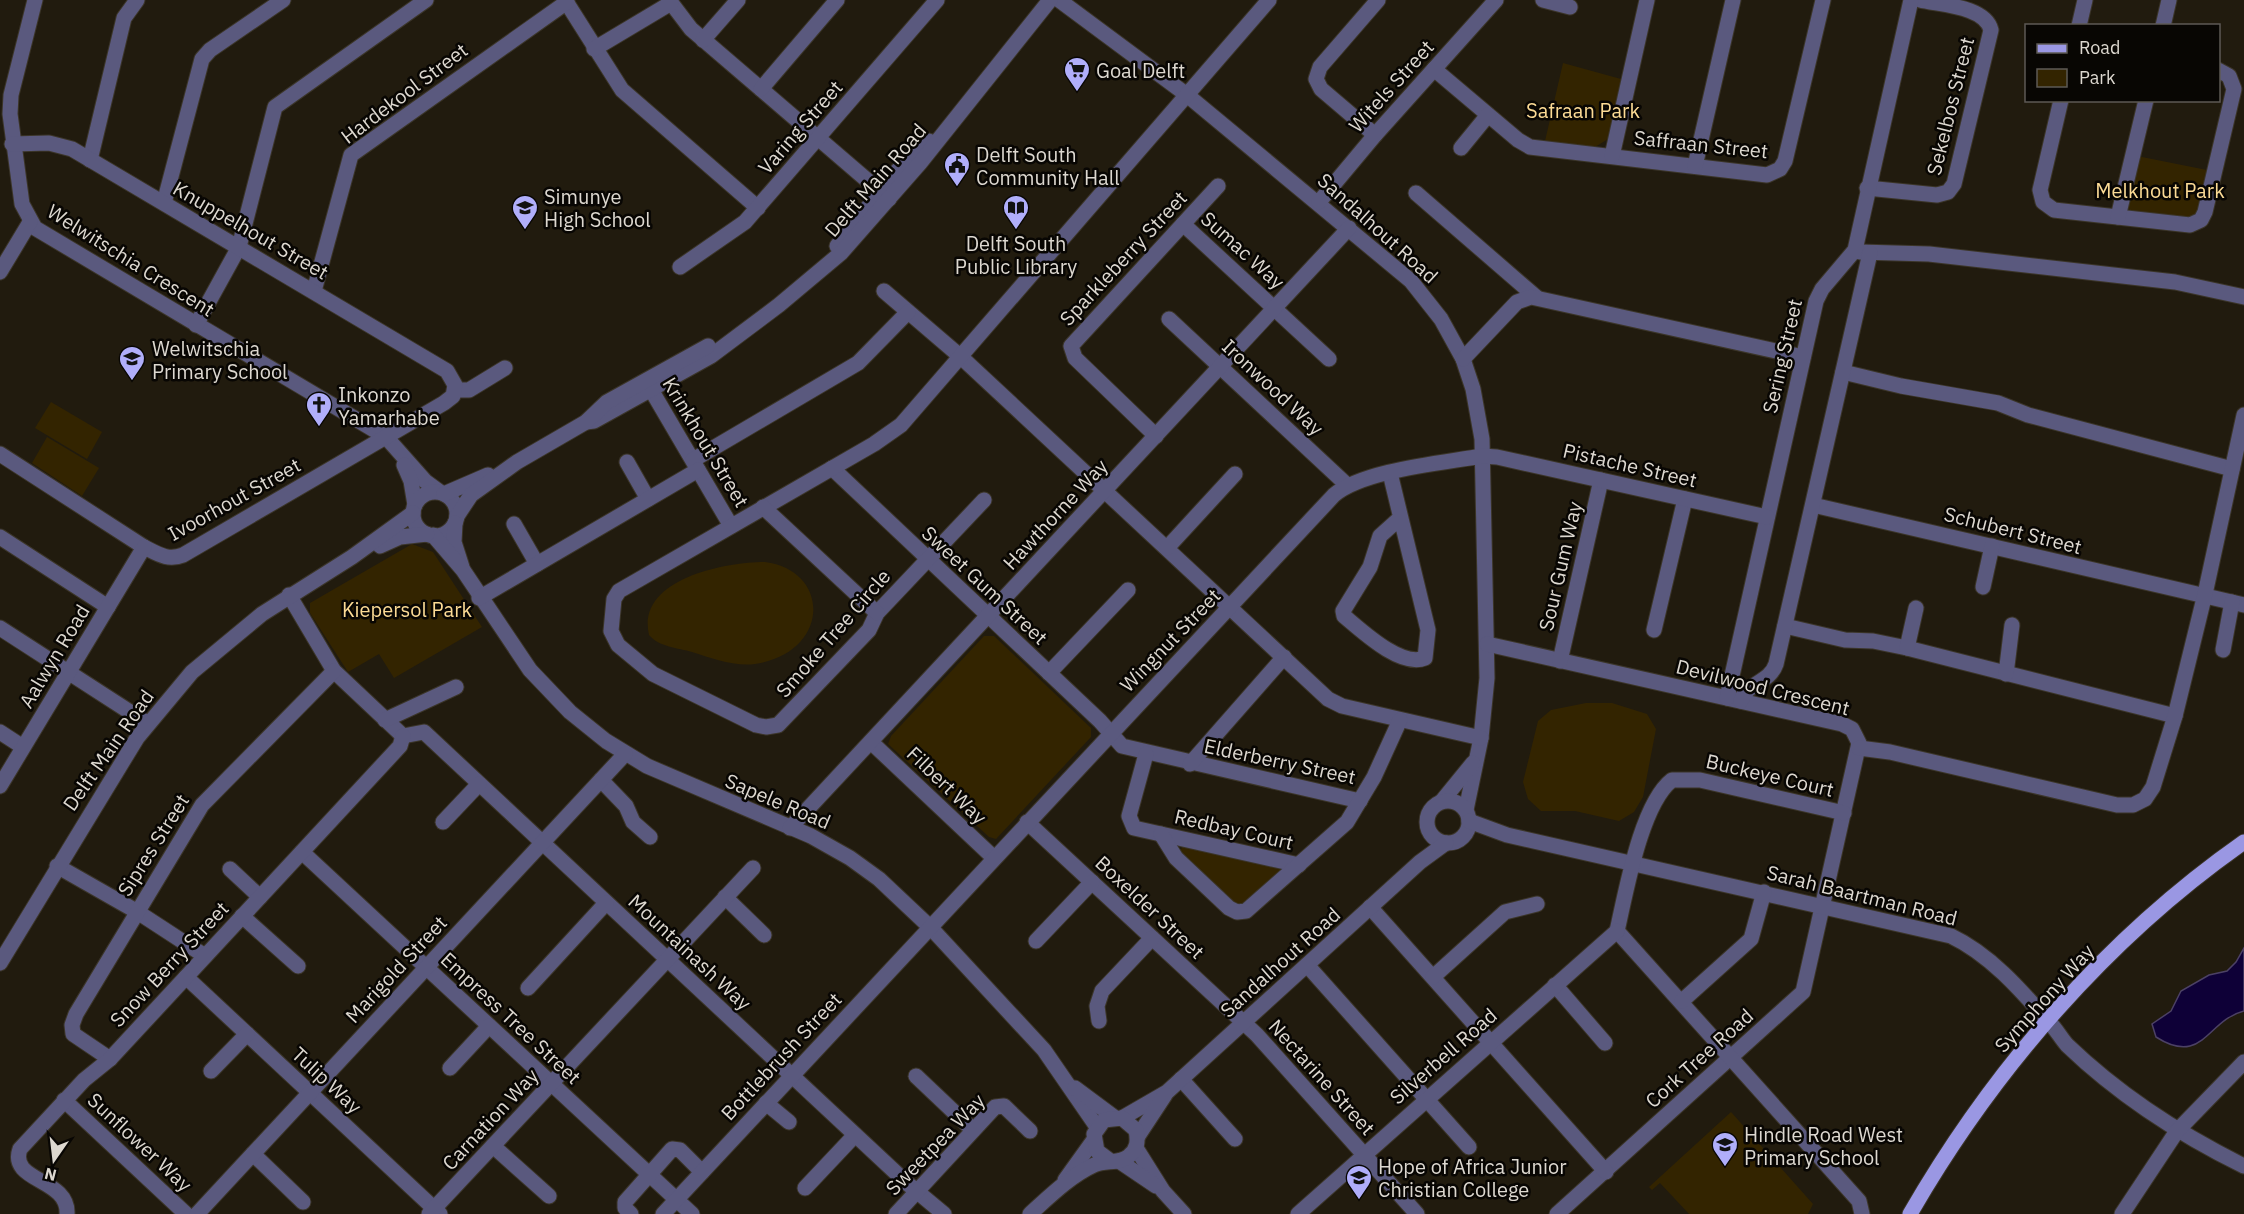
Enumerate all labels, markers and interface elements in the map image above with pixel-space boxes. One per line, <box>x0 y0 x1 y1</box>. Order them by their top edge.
legend <box>2025 24 2220 102</box>
street label: Witels Street <box>1342 34 1440 138</box>
street label: Sekelbos Street <box>1920 34 1980 178</box>
street label: Hardekool Street <box>335 36 473 150</box>
text: Road <box>2079 36 2120 59</box>
supermarket icon: Goal Delft <box>1062 55 1092 93</box>
place label: Goal Delft <box>1096 57 1185 84</box>
text: Park <box>2079 66 2116 89</box>
street label: Varing Street <box>752 74 848 180</box>
park label: Safraan Park <box>1526 97 1640 124</box>
street label: Delft Main Road <box>818 118 932 242</box>
street label: Saffraan Street <box>1633 124 1769 164</box>
place label: Delft South Community Hall <box>976 141 1120 191</box>
public building icon: Delft South Community Hall <box>942 150 972 188</box>
street label: Sandalhout Road <box>1312 167 1444 289</box>
street label: Knuppelhout Street <box>168 174 334 286</box>
park label: Melkhout Park <box>2095 177 2225 204</box>
place label: Simunye High School <box>544 183 651 233</box>
street label: Sparkleberry Street <box>1053 185 1193 331</box>
school or university icon: Simunye High School <box>510 193 540 231</box>
library icon: Delft South Public Library <box>1001 193 1031 231</box>
street label: Welwitschia Crescent <box>42 198 220 322</box>
street label: Sumac Way <box>1195 205 1291 295</box>
place label: Delft South Public Library <box>955 230 1077 280</box>
street label: Sering Street <box>1756 296 1808 416</box>
street label: Ironwood Way <box>1216 333 1330 441</box>
place label: Welwitschia Primary School <box>152 335 288 385</box>
school or university icon: Welwitschia Primary School <box>117 344 147 382</box>
street label: Krinkhout Street <box>657 372 755 512</box>
place label: Inkonzo Yamarhabe <box>338 381 440 431</box>
church icon: Inkonzo Yamarhabe <box>304 390 334 428</box>
street label: Pistache Street <box>1561 437 1699 493</box>
street label: Ivoorhout Street <box>163 451 305 547</box>
street label: Hawthorne Way <box>997 453 1113 575</box>
street label: Sour Gum Way <box>1532 499 1588 633</box>
street label: Schubert Street <box>1941 500 2085 560</box>
street label: Sweet Gum Street <box>916 520 1054 650</box>
street label: Smoke Tree Circle <box>770 563 896 703</box>
street label: Wingnut Street <box>1114 582 1226 698</box>
park label: Kiepersol Park <box>342 596 473 623</box>
street label: Aalwyn Road <box>12 599 96 713</box>
street label: Devilwood Crescent <box>1673 652 1853 722</box>
street label: Delft Main Road <box>56 684 160 816</box>
street label: Elderberry Street <box>1202 732 1358 790</box>
street label: Filbert Way <box>901 740 993 830</box>
street label: Buckeye Court <box>1703 747 1837 803</box>
street label: Sapele Road <box>721 767 835 835</box>
street label: Sipres Street <box>111 789 195 901</box>
street label: Redbay Court <box>1172 802 1296 856</box>
street label: Boxelder Street <box>1090 849 1210 965</box>
street label: Sarah Baartman Road <box>1764 858 1960 932</box>
street label: Mountainash Way <box>623 888 757 1016</box>
street label: Snow Berry Street <box>104 895 234 1033</box>
street label: Sandalhout Road <box>1214 901 1346 1023</box>
street label: Marigold Street <box>339 910 453 1028</box>
street label: Symphony Way <box>1988 938 2100 1058</box>
street label: Empress Tree Street <box>435 946 587 1090</box>
street label: Bottlebrush Street <box>715 986 847 1126</box>
street label: Silverbell Road <box>1384 1002 1502 1110</box>
street label: Cork Tree Road <box>1639 1002 1759 1114</box>
street label: Nectarine Street <box>1263 1013 1381 1141</box>
street label: Tulip Way <box>286 1041 368 1119</box>
street label: Carnation Way <box>436 1062 544 1176</box>
street label: Sunflower Way <box>82 1086 198 1198</box>
street label: Sweetpea Way <box>879 1087 991 1201</box>
place label: Hindle Road West Primary School <box>1744 1121 1903 1171</box>
north arrow <box>24 1130 84 1190</box>
school or university icon: Hindle Road West Primary School <box>1710 1130 1740 1168</box>
place label: Hope of Africa Junior Christian College <box>1378 1153 1566 1203</box>
text: N <box>42 1163 58 1186</box>
school or university icon: Hope of Africa Junior Christian College <box>1344 1163 1374 1201</box>

